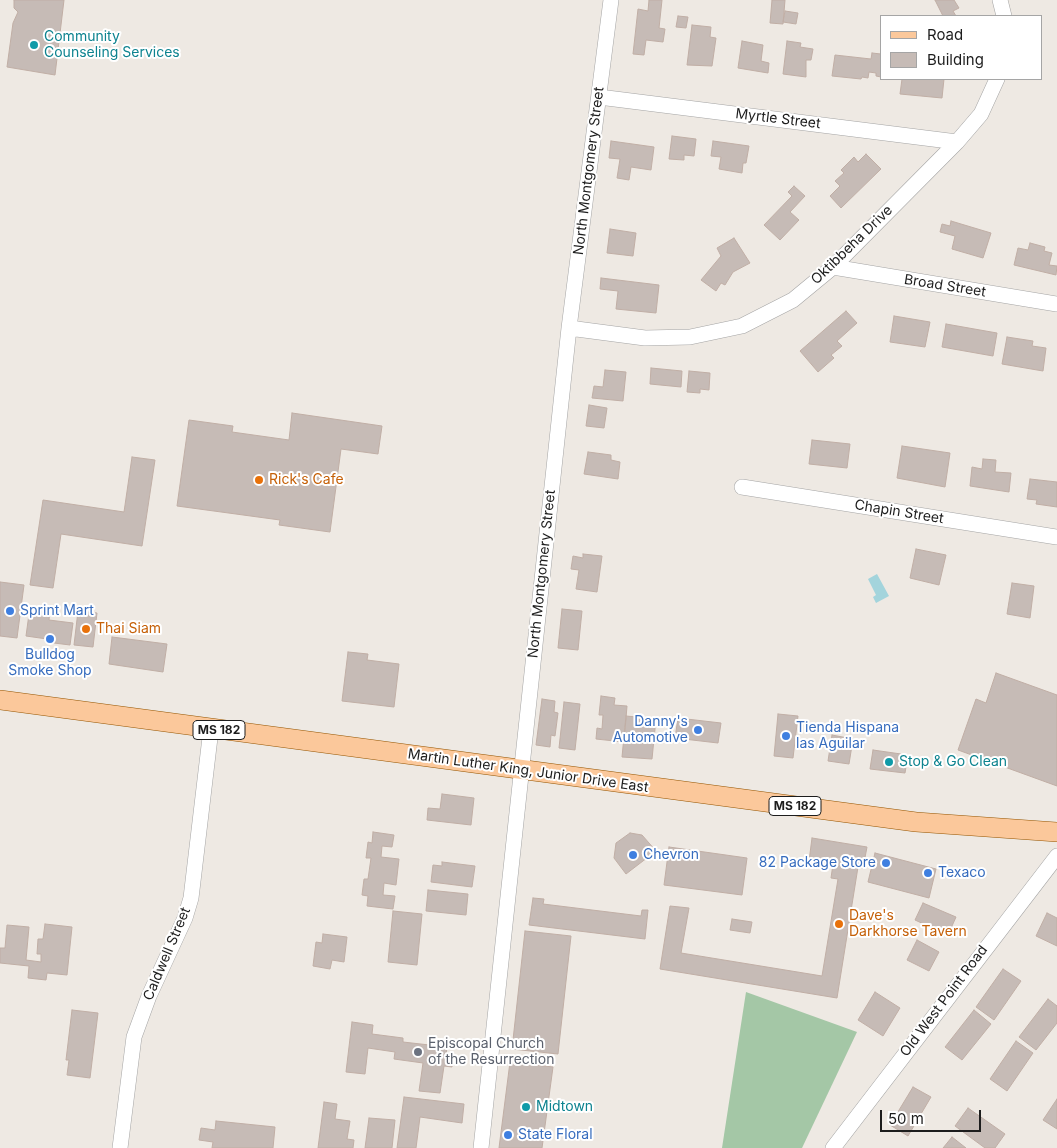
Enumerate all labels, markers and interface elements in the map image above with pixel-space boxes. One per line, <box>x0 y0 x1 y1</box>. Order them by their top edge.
legend <box>880 15 1042 80</box>
text: Road <box>927 25 963 44</box>
place label: Community Counseling Services <box>44 29 180 62</box>
marker: Community Counseling Services <box>28 39 40 51</box>
text: Building <box>927 50 984 69</box>
street label: North Montgomery Street <box>570 86 608 256</box>
street label: Myrtle Street <box>734 105 822 133</box>
street label: Oktibbeha Drive <box>808 202 896 288</box>
street label: Broad Street <box>903 271 987 301</box>
place label: Rick's Cafe <box>269 472 344 488</box>
marker: Rick's Cafe <box>253 474 265 486</box>
street label: North Montgomery Street <box>525 489 559 659</box>
street label: Chapin Street <box>853 497 945 527</box>
place label: Sprint Mart <box>20 603 94 619</box>
marker: Sprint Mart <box>4 605 16 617</box>
place label: Thai Siam <box>96 621 161 637</box>
marker: Thai Siam <box>80 623 92 635</box>
marker: Bulldog Smoke Shop <box>44 633 56 645</box>
place label: Bulldog Smoke Shop <box>8 647 92 680</box>
place label: Danny's Automotive <box>613 714 688 746</box>
road number: MS 182 <box>193 720 245 740</box>
place label: Tienda Hispana las Aguilar <box>796 720 899 752</box>
marker: Danny's Automotive <box>692 724 704 736</box>
marker: Tienda Hispana las Aguilar <box>780 730 792 742</box>
street label: Martin Luther King, Junior Drive East <box>407 746 649 796</box>
place label: Stop & Go Clean <box>899 754 1007 770</box>
marker: Stop & Go Clean <box>883 756 895 768</box>
road number: MS 182 <box>769 796 821 816</box>
place label: Chevron <box>643 847 699 863</box>
marker: Chevron <box>627 849 639 861</box>
place label: 82 Package Store <box>759 855 876 871</box>
marker: 82 Package Store <box>880 857 892 869</box>
place label: Texaco <box>938 865 986 881</box>
marker: Texaco <box>922 867 934 879</box>
street label: Caldwell Street <box>140 905 194 1003</box>
place label: Dave's Darkhorse Tavern <box>849 908 967 940</box>
marker: Dave's Darkhorse Tavern <box>833 918 845 930</box>
street label: Old West Point Road <box>897 942 991 1060</box>
place label: Episcopal Church of the Resurrection <box>428 1036 554 1068</box>
marker: Episcopal Church of the Resurrection <box>412 1046 424 1058</box>
place label: Midtown <box>536 1099 593 1115</box>
scale bar <box>882 1100 983 1132</box>
marker: Midtown <box>520 1101 532 1113</box>
text: 50 m <box>888 1109 924 1128</box>
place label: State Floral <box>518 1127 593 1143</box>
marker: State Floral <box>502 1129 514 1141</box>

